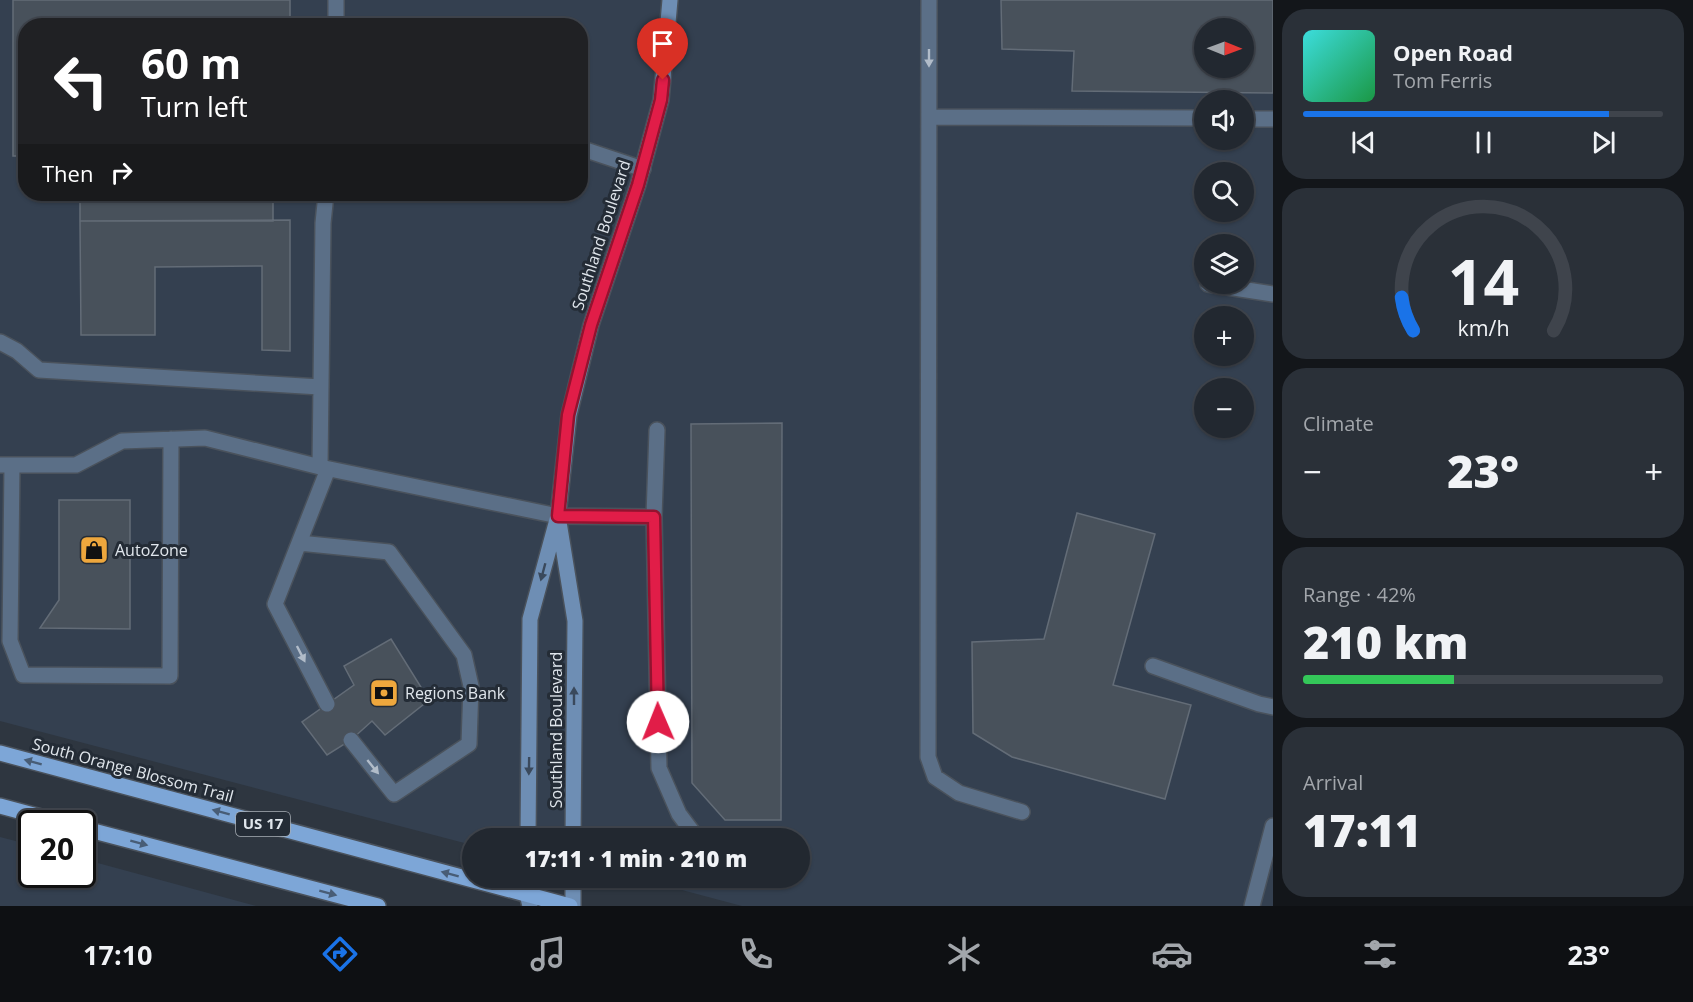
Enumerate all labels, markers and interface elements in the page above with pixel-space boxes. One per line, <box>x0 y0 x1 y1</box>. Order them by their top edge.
pin <box>637 18 688 80</box>
north arrow <box>1194 18 1254 78</box>
map controls <box>1194 18 1254 438</box>
icon: arrive <box>646 27 679 60</box>
text: 60 m <box>141 34 241 91</box>
text: Open Road <box>1393 37 1513 67</box>
icon: left <box>42 42 120 120</box>
one-way arrow <box>924 49 934 68</box>
text: Tom Ferris <box>1393 67 1492 94</box>
text: Turn left <box>141 88 248 125</box>
button: sound <box>1194 90 1254 150</box>
icon: previous <box>1347 126 1380 159</box>
icon: pause <box>1467 126 1500 159</box>
icon: next <box>1587 126 1620 159</box>
icon: right <box>105 156 138 189</box>
street label: Southland Boulevard <box>566 157 636 313</box>
text: Then <box>42 158 93 188</box>
button: search <box>1194 162 1254 222</box>
button: layers <box>1194 234 1254 294</box>
text: 14 <box>1447 238 1519 323</box>
button: + <box>1194 306 1254 366</box>
text: km/h <box>1457 313 1509 342</box>
button: − <box>1194 378 1254 438</box>
text: Climate <box>1303 410 1374 437</box>
text: 23° <box>1447 440 1519 501</box>
text: − <box>1303 449 1322 494</box>
text: + <box>1644 449 1663 494</box>
shop icon: AutoZone <box>78 534 110 566</box>
place label: AutoZone <box>115 539 188 561</box>
one-way arrow <box>537 563 547 581</box>
text: Range · 42% <box>1303 581 1416 608</box>
text: 210 km <box>1303 611 1468 672</box>
one-way arrow <box>296 646 306 663</box>
street label: Southland Boulevard <box>545 652 567 808</box>
bank icon: Regions Bank <box>368 677 400 709</box>
place label: Regions Bank <box>405 682 506 704</box>
one-way arrow <box>569 687 579 706</box>
position arrow <box>626 690 690 754</box>
street label: South Orange Blossom Trail <box>30 733 236 807</box>
one-way arrow <box>24 756 42 766</box>
one-way arrow <box>524 756 534 775</box>
one-way arrow <box>366 759 379 775</box>
text: Arrival <box>1303 769 1363 796</box>
text: 17:11 <box>1303 799 1421 860</box>
one-way arrow <box>212 807 230 817</box>
speed limit sign: 20 <box>18 810 96 888</box>
road number: US 17 <box>236 812 290 836</box>
one-way arrow <box>130 838 148 848</box>
text: 17:11 · 1 min · 210 m <box>525 843 747 873</box>
one-way arrow <box>441 869 459 878</box>
one-way arrow <box>318 888 337 898</box>
icon: directions <box>319 933 361 975</box>
icon: music <box>527 933 569 975</box>
icon: phone <box>735 933 777 975</box>
icon: climate <box>943 933 985 975</box>
icon: car <box>1151 933 1193 975</box>
icon: filters <box>1359 933 1401 975</box>
text: 17:10 <box>83 936 153 973</box>
text: 23° <box>1567 936 1610 973</box>

